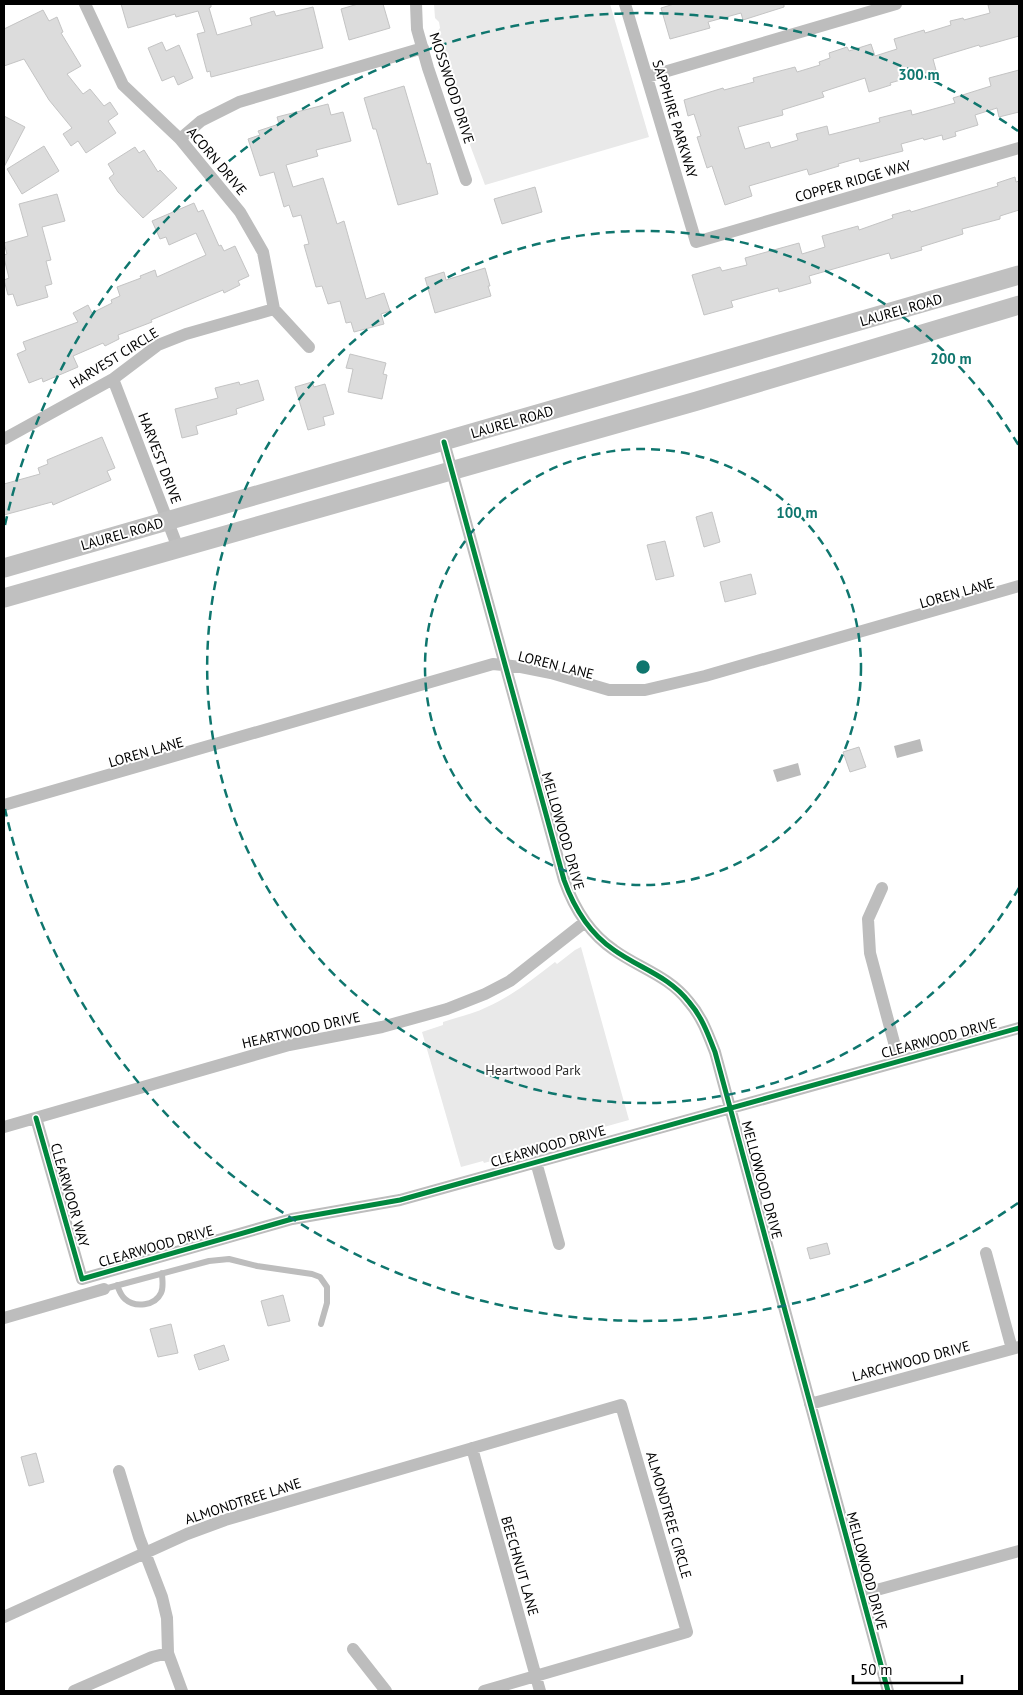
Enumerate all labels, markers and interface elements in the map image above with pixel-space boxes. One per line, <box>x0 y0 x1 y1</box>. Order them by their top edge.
street label: MOSSWOOD DRIVE <box>426 30 478 146</box>
street label: SAPPHIRE PARKWAY <box>648 58 702 180</box>
text: 300 m <box>898 65 940 84</box>
street label: ACORN DRIVE <box>183 123 251 199</box>
street label: COPPER RIDGE WAY <box>793 156 913 206</box>
street label: LAUREL ROAD <box>858 290 944 330</box>
street label: HARVEST CIRCLE <box>66 323 162 393</box>
text: 200 m <box>930 349 972 368</box>
street label: LAUREL ROAD <box>469 402 555 442</box>
street label: HARVEST DRIVE <box>134 410 186 506</box>
text: 100 m <box>776 503 818 522</box>
street label: LAUREL ROAD <box>79 514 165 554</box>
street label: LOREN LANE <box>917 574 997 612</box>
street label: LOREN LANE <box>516 647 596 683</box>
centre of rings <box>634 658 652 676</box>
street label: LOREN LANE <box>106 733 186 771</box>
street label: MELLOWOOD DRIVE <box>538 770 588 892</box>
street label: HEARTWOOD DRIVE <box>240 1008 362 1052</box>
street label: CLEARWOOD DRIVE <box>879 1014 999 1062</box>
park label: Heartwood Park <box>485 1061 581 1079</box>
street label: MELLOWOOD DRIVE <box>738 1119 786 1241</box>
street label: CLEARWOOD DRIVE <box>488 1121 608 1171</box>
street label: CLEARWOOR WAY <box>47 1141 93 1249</box>
street label: CLEARWOOD DRIVE <box>96 1221 216 1271</box>
street label: LARCHWOOD DRIVE <box>850 1337 972 1385</box>
street label: ALMONDTREE CIRCLE <box>642 1449 696 1581</box>
street label: ALMONDTREE LANE <box>183 1474 303 1528</box>
street label: MELLOWOOD DRIVE <box>843 1510 891 1632</box>
street label: BEECHNUT LANE <box>497 1514 543 1618</box>
scale bar <box>853 1652 962 1684</box>
text: 50 m <box>860 1660 893 1679</box>

